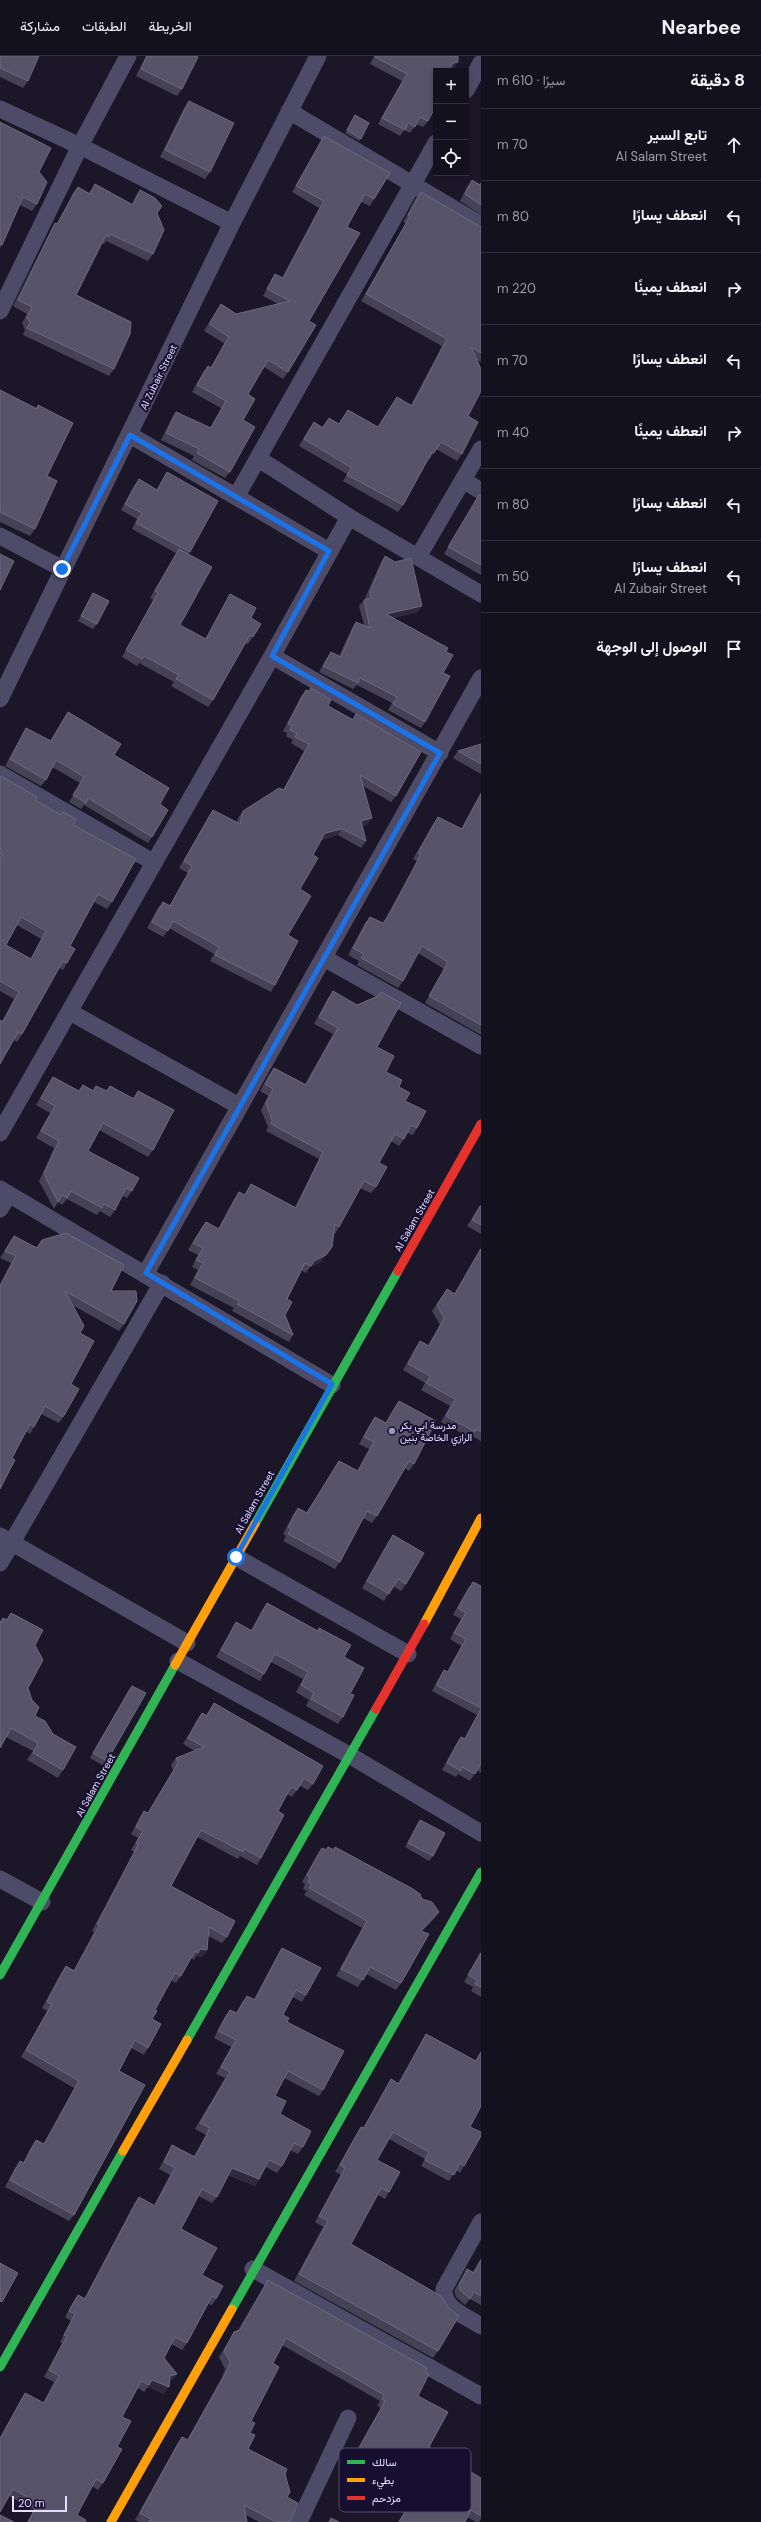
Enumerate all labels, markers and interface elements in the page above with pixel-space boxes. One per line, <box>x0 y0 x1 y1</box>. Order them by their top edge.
text: Nearbee <box>661 15 741 40</box>
text: مشاركة <box>20 17 60 35</box>
text: الطبقات <box>82 17 126 35</box>
text: الخريطة <box>148 17 192 35</box>
map controls <box>433 68 469 176</box>
button: + <box>433 68 469 104</box>
text: 8 دقيقة <box>690 69 745 91</box>
text: سيرًا · 610 m <box>497 72 565 89</box>
button: − <box>433 104 469 140</box>
text: تابع السير <box>648 125 707 145</box>
icon: ahead <box>723 134 745 156</box>
text: 70 m <box>497 136 528 153</box>
button: locate <box>433 140 469 176</box>
text: Al Salam Street <box>616 148 707 165</box>
text: انعطف يسارًا <box>632 205 707 225</box>
icon: left <box>723 206 745 228</box>
text: 80 m <box>497 208 529 225</box>
text: انعطف يمينًا <box>634 277 707 297</box>
icon: right <box>723 278 745 300</box>
text: 220 m <box>497 280 536 297</box>
street label: Al Zubair Street <box>137 342 180 412</box>
text: انعطف يسارًا <box>632 349 707 369</box>
icon: left <box>723 350 745 372</box>
text: 70 m <box>497 352 528 369</box>
text: انعطف يمينًا <box>634 421 707 441</box>
icon: right <box>723 422 745 444</box>
text: 40 m <box>497 424 529 441</box>
text: انعطف يسارًا <box>632 493 707 513</box>
icon: left <box>723 494 745 516</box>
text: 80 m <box>497 496 529 513</box>
text: انعطف يسارًا <box>632 557 707 577</box>
route end <box>53 560 71 578</box>
icon: left <box>723 566 745 588</box>
text: 50 m <box>497 568 529 585</box>
text: Al Zubair Street <box>614 580 707 597</box>
text: الوصول إلى الوجهة <box>596 637 707 657</box>
icon: arrive <box>723 638 745 660</box>
street label: Al Salam Street <box>391 1186 438 1254</box>
place label: مدرسة ابي بكر الرازي الخاصة بنين <box>399 1419 472 1446</box>
marker: مدرسة ابي بكر الرازي الخاصة بنين <box>387 1426 397 1436</box>
street label: Al Salam Street <box>232 1468 277 1536</box>
route start <box>227 1548 245 1566</box>
street label: Al Salam Street <box>73 1751 118 1819</box>
legend <box>339 2448 471 2512</box>
text: سالك <box>372 2455 397 2469</box>
text: بطيء <box>372 2473 394 2490</box>
text: مزدحم <box>372 2491 401 2506</box>
scale bar <box>12 2494 67 2513</box>
text: 20 m <box>18 2496 44 2510</box>

